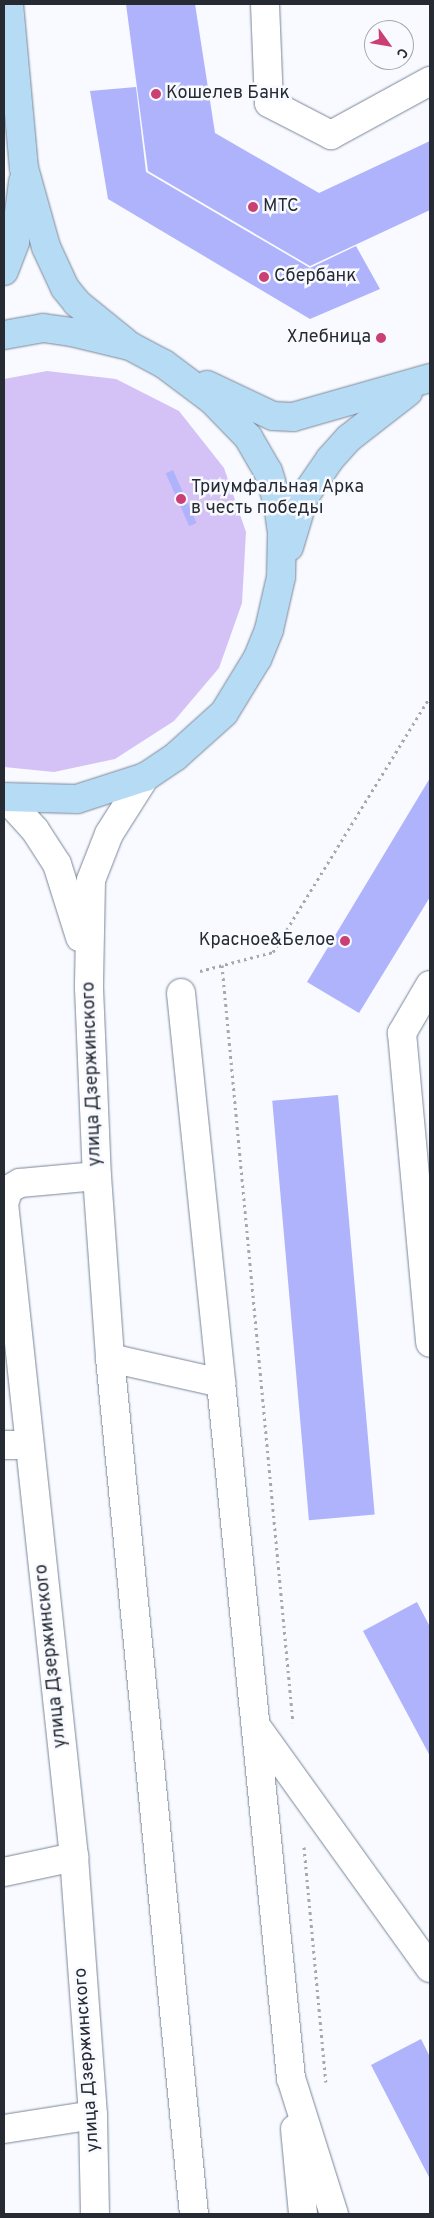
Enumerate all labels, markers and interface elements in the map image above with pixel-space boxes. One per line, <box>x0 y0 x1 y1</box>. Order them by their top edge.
north arrow <box>364 20 414 70</box>
text: С <box>392 44 411 61</box>
place label: Кошелев Банк <box>166 83 290 105</box>
marker: Кошелев Банк <box>150 88 162 100</box>
place label: МТС <box>263 196 299 218</box>
marker: МТС <box>247 201 259 213</box>
place label: Сбербанк <box>274 266 357 288</box>
marker: Сбербанк <box>258 271 270 283</box>
place label: Хлебница <box>287 327 371 349</box>
marker: Хлебница <box>375 332 387 344</box>
place label: Триумфальная Арка в честь победы <box>191 478 365 520</box>
marker: Триумфальная Арка в честь победы <box>175 493 187 505</box>
place label: Красное&Белое <box>199 930 335 952</box>
marker: Красное&Белое <box>339 935 351 947</box>
street label: улица Дзержинского <box>79 981 107 1167</box>
street label: улица Дзержинского <box>32 1563 72 1749</box>
street label: улица Дзержинского <box>71 1967 105 2153</box>

